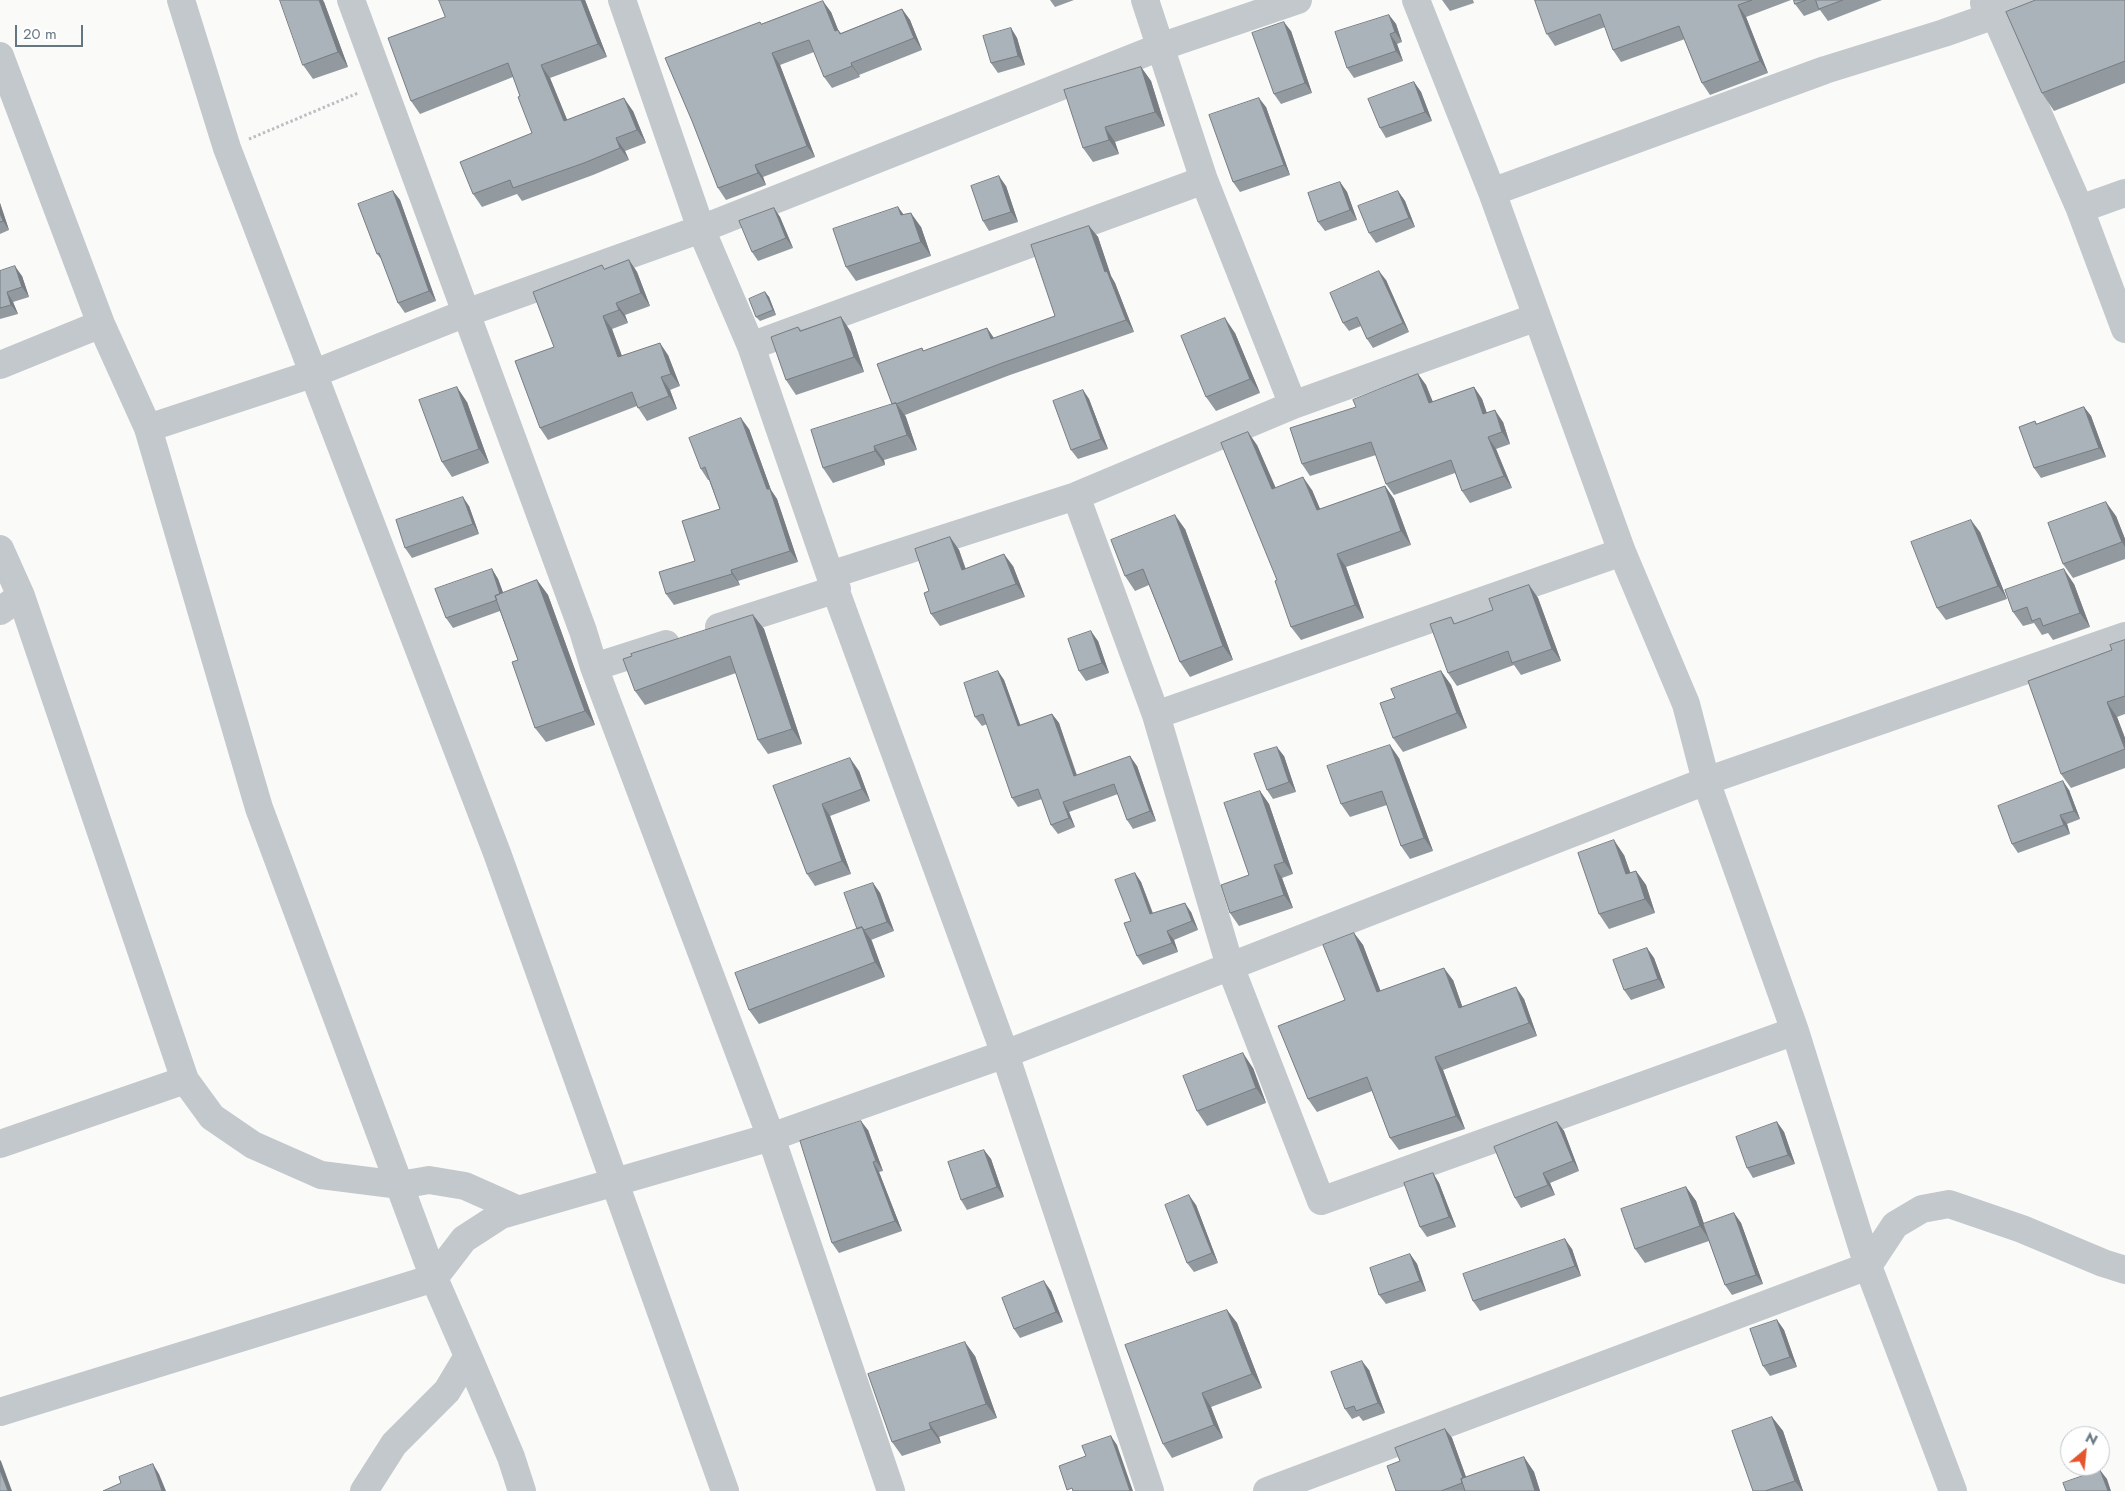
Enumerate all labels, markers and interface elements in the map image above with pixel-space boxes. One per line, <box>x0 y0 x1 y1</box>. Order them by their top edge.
scale bar <box>18 15 85 47</box>
text: 20 m <box>23 23 57 45</box>
north arrow <box>2060 1426 2110 1476</box>
text: N <box>2082 1427 2101 1450</box>

